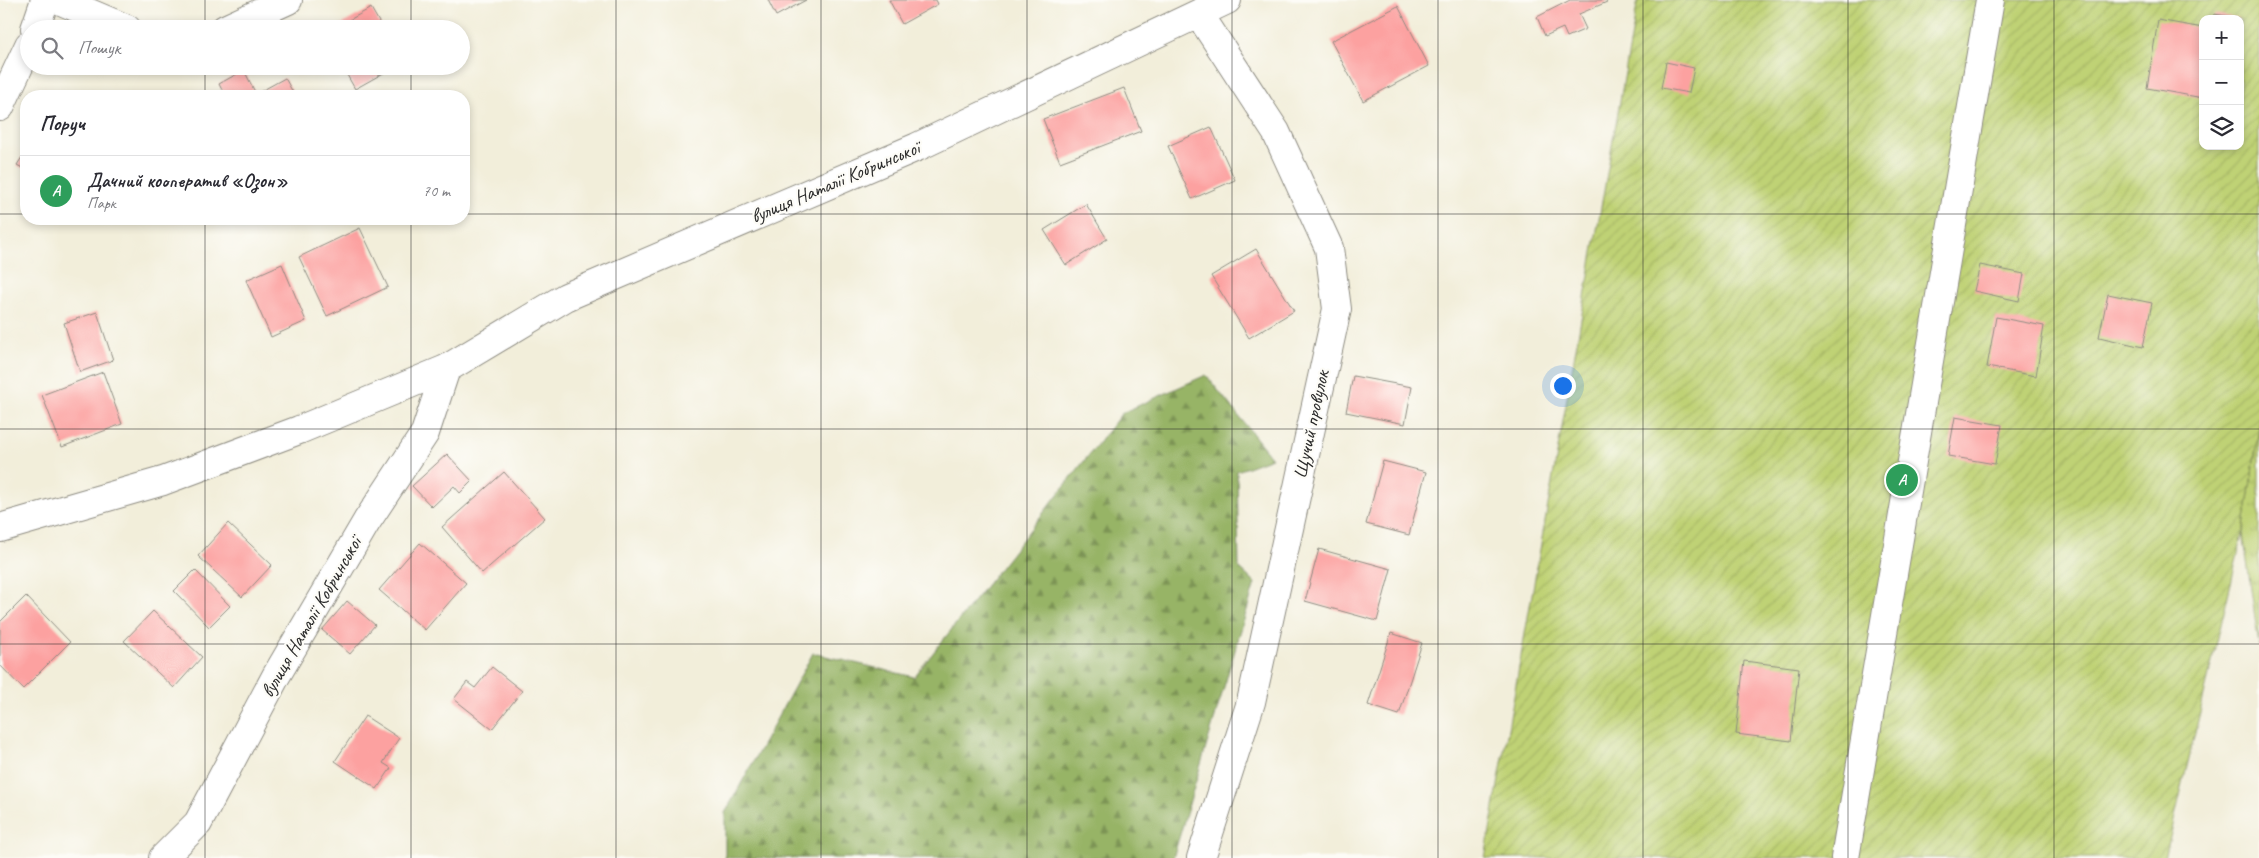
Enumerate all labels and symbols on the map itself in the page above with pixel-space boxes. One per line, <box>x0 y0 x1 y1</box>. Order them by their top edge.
street label: вулиця Наталії Кобринської <box>747 133 927 229</box>
street label: Щучий провулок <box>1287 366 1335 480</box>
your location <box>1550 373 1576 399</box>
pin: A <box>1886 461 1918 499</box>
street label: вулиця Наталії Кобринської <box>255 529 369 702</box>

